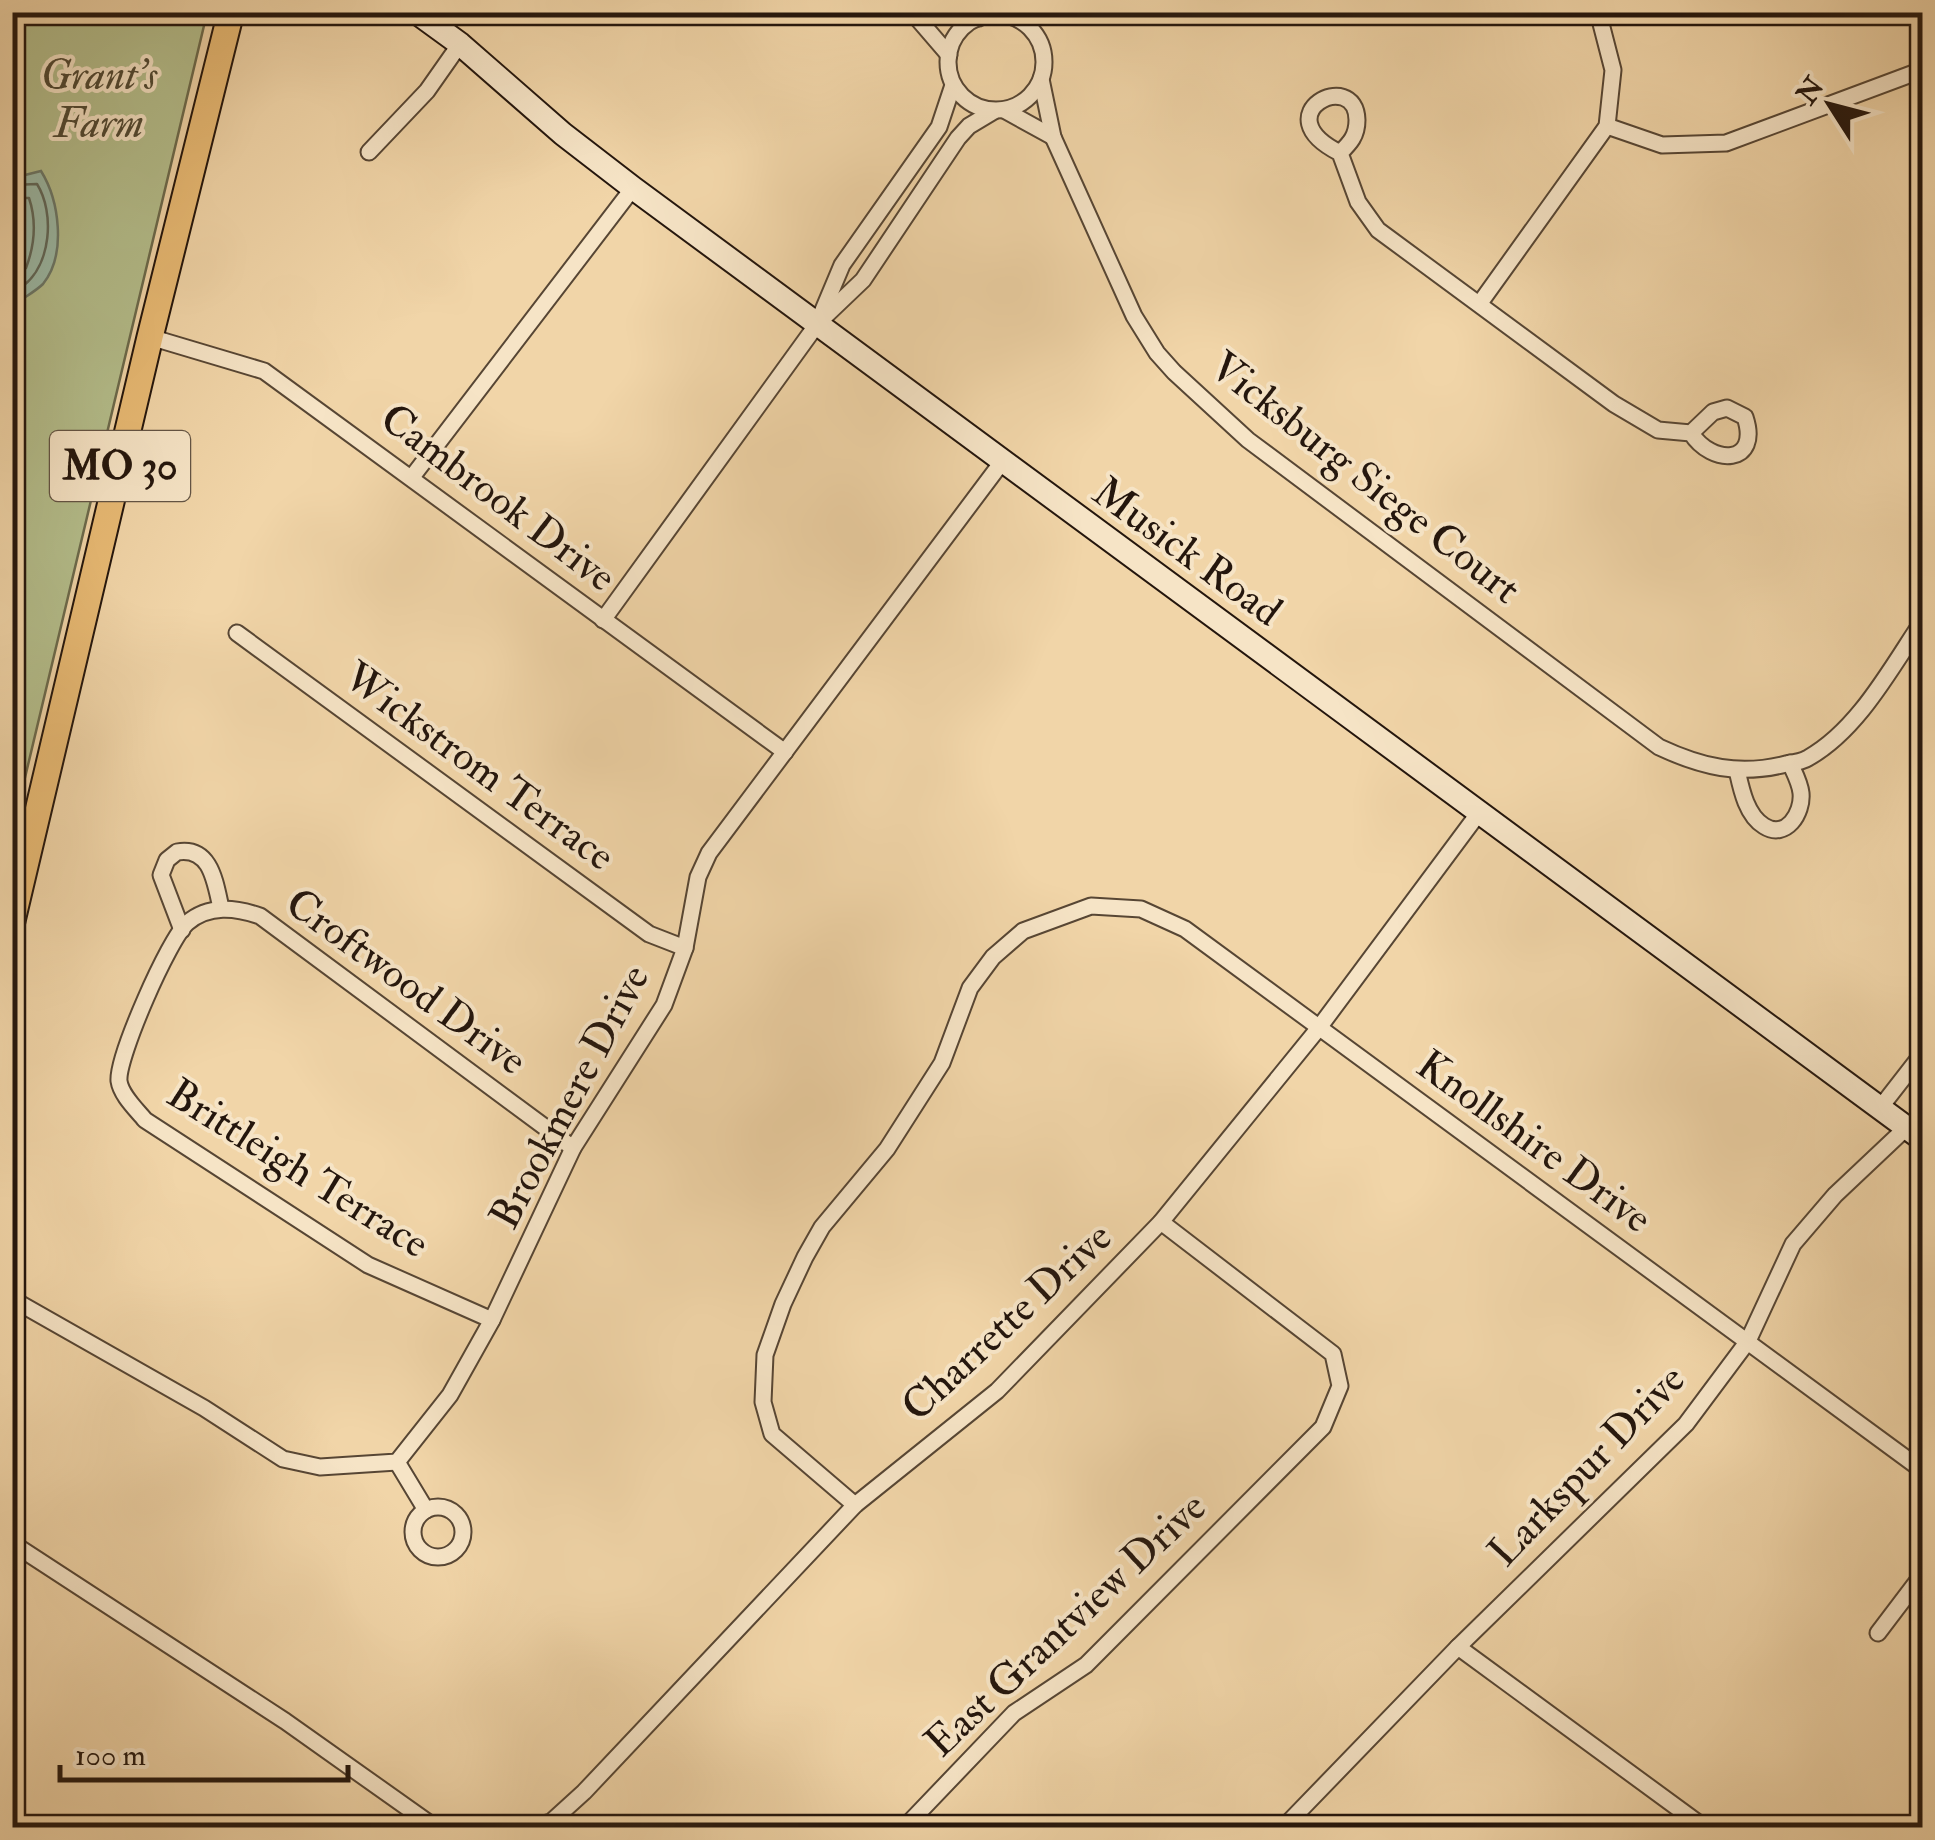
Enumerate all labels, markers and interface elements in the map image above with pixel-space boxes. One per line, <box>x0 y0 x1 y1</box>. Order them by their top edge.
park label: Grant's Farm <box>41 50 159 150</box>
north arrow <box>1780 55 1880 155</box>
text: N <box>1789 70 1833 112</box>
street label: Vicksburg Siege Court <box>1199 341 1531 615</box>
street label: Cambrook Drive <box>370 393 626 603</box>
road number: MO 30 <box>50 431 190 501</box>
street label: Musick Road <box>1082 466 1292 638</box>
street label: Wickstrom Terrace <box>333 651 625 883</box>
street label: Croftwood Drive <box>275 877 537 1087</box>
street label: Brookmere Drive <box>479 956 661 1238</box>
street label: Knollshire Drive <box>1406 1039 1662 1245</box>
street label: Brittleigh Terrace <box>158 1068 438 1270</box>
street label: Charrette Drive <box>891 1211 1123 1433</box>
street label: Larkspur Drive <box>1478 1354 1696 1578</box>
street label: East Grantview Drive <box>915 1481 1217 1769</box>
scale bar <box>60 1720 348 1782</box>
text: 100 m <box>75 1737 146 1774</box>

